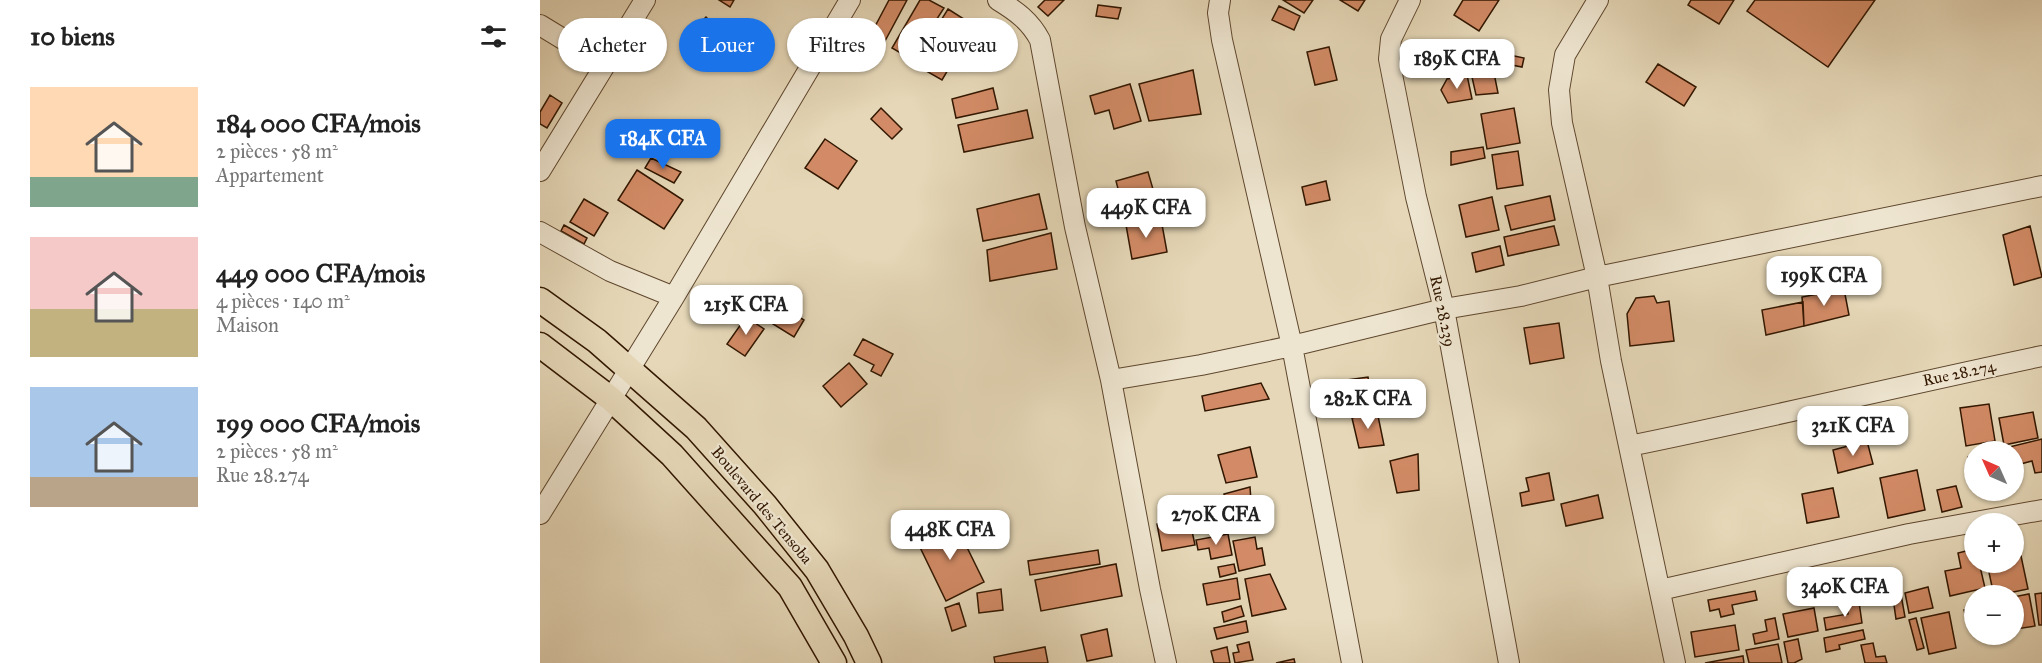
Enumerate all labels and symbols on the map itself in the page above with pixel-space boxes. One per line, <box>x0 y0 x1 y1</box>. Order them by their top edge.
pin: 189K CFA <box>1395 39 1519 90</box>
pin: 184K CFA <box>601 119 725 170</box>
pin: 449K CFA <box>1084 188 1208 239</box>
pin: 199K CFA <box>1762 256 1886 307</box>
street label: Rue 28.239 <box>1426 274 1460 348</box>
pin: 215K CFA <box>684 285 808 336</box>
street label: Rue 28.274 <box>1921 356 1998 390</box>
pin: 282K CFA <box>1306 379 1430 430</box>
pin: 321K CFA <box>1791 406 1915 457</box>
north arrow <box>1964 441 2024 501</box>
street label: Boulevard des Tensoba <box>707 442 817 568</box>
pin: 270K CFA <box>1154 495 1278 546</box>
pin: 448K CFA <box>888 510 1012 561</box>
pin: 340K CFA <box>1783 567 1907 618</box>

